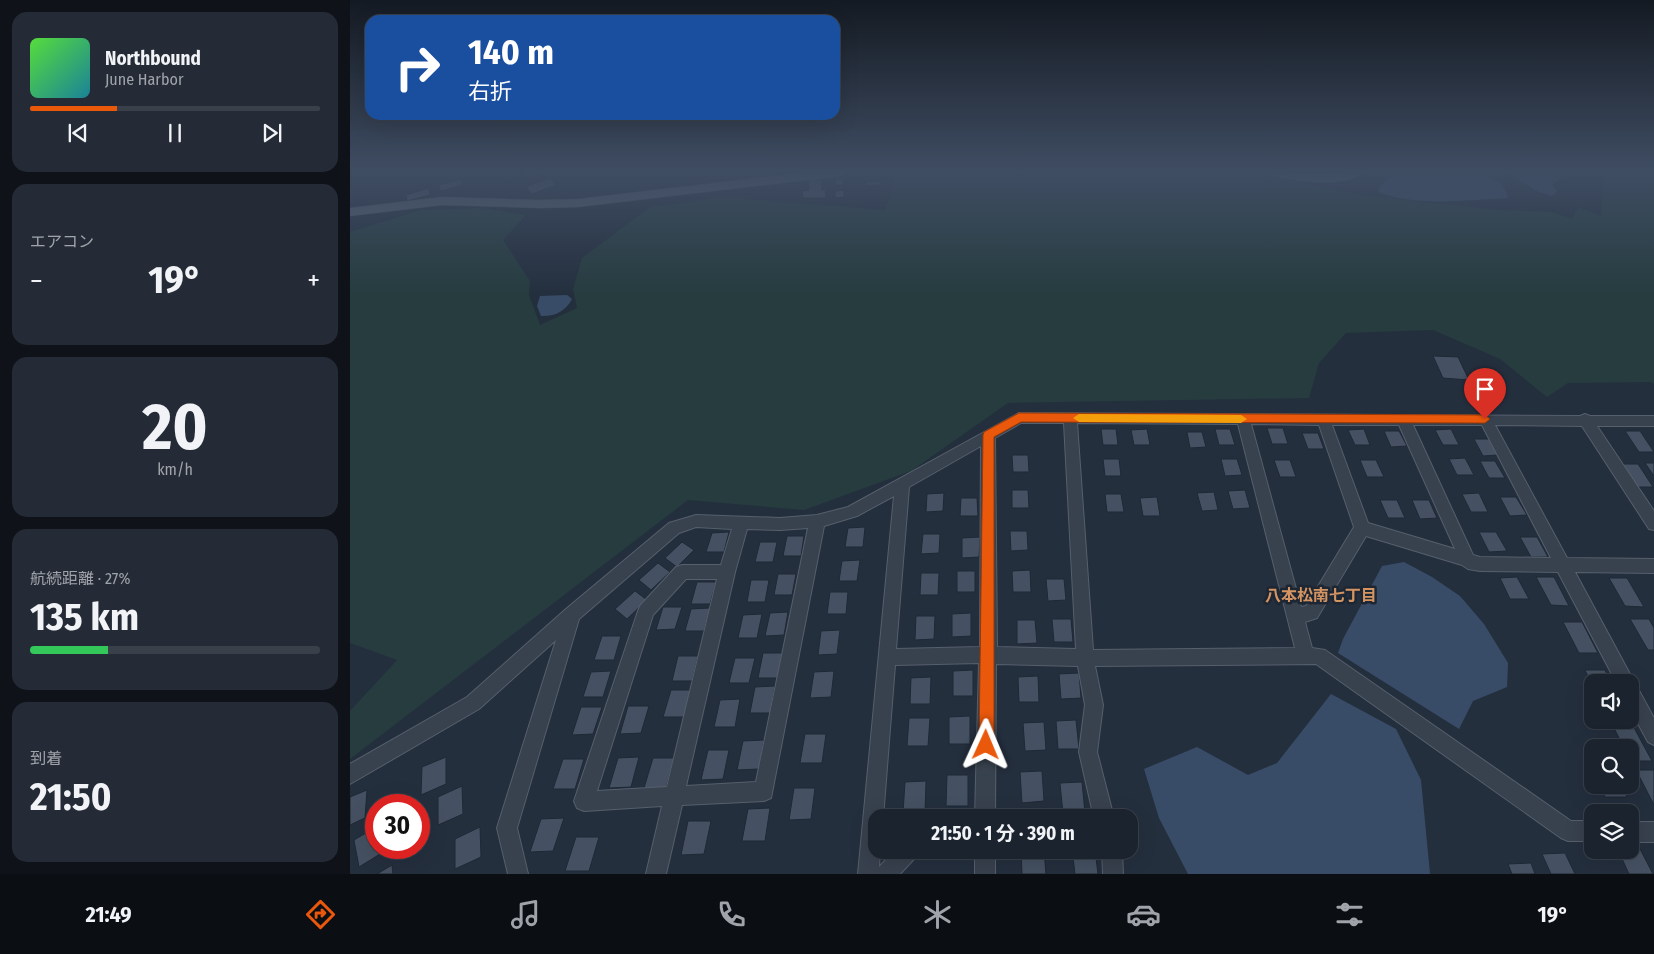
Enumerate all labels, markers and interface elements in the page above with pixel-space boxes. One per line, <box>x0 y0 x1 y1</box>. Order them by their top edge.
text: 140 m <box>468 31 554 73</box>
icon: right <box>385 35 450 100</box>
text: Northbound <box>105 47 201 70</box>
text: June Harbor <box>105 70 183 89</box>
text: 右折 <box>468 78 512 105</box>
icon: previous <box>64 119 92 147</box>
icon: pause <box>161 119 189 147</box>
icon: next <box>258 119 286 147</box>
text: エアコン <box>30 232 94 251</box>
text: 19° <box>148 257 202 303</box>
text: − <box>30 264 43 297</box>
text: + <box>307 264 320 297</box>
pin <box>1464 368 1506 419</box>
icon: arrive <box>1471 375 1499 403</box>
text: 20 <box>142 388 208 466</box>
text: km/h <box>157 460 193 479</box>
text: 航続距離 · 27% <box>30 569 130 588</box>
district label: 八本松南七丁目 <box>1265 586 1377 605</box>
text: 135 km <box>30 594 139 640</box>
map controls <box>1584 674 1639 859</box>
button: sound <box>1584 674 1639 729</box>
position arrow <box>959 718 1011 770</box>
button: search <box>1584 739 1639 794</box>
text: 到着 <box>30 749 62 768</box>
text: 21:50 <box>30 774 111 820</box>
speed limit sign: 30 <box>365 794 430 859</box>
button: layers <box>1584 804 1639 859</box>
text: 21:50 · 1 分 · 390 m <box>931 822 1075 845</box>
icon: directions <box>303 897 338 932</box>
icon: music <box>508 897 543 932</box>
icon: phone <box>714 897 749 932</box>
icon: climate <box>920 897 955 932</box>
icon: car <box>1126 897 1161 932</box>
icon: filters <box>1332 897 1367 932</box>
text: 21:49 <box>85 901 132 928</box>
text: 19° <box>1538 901 1569 928</box>

